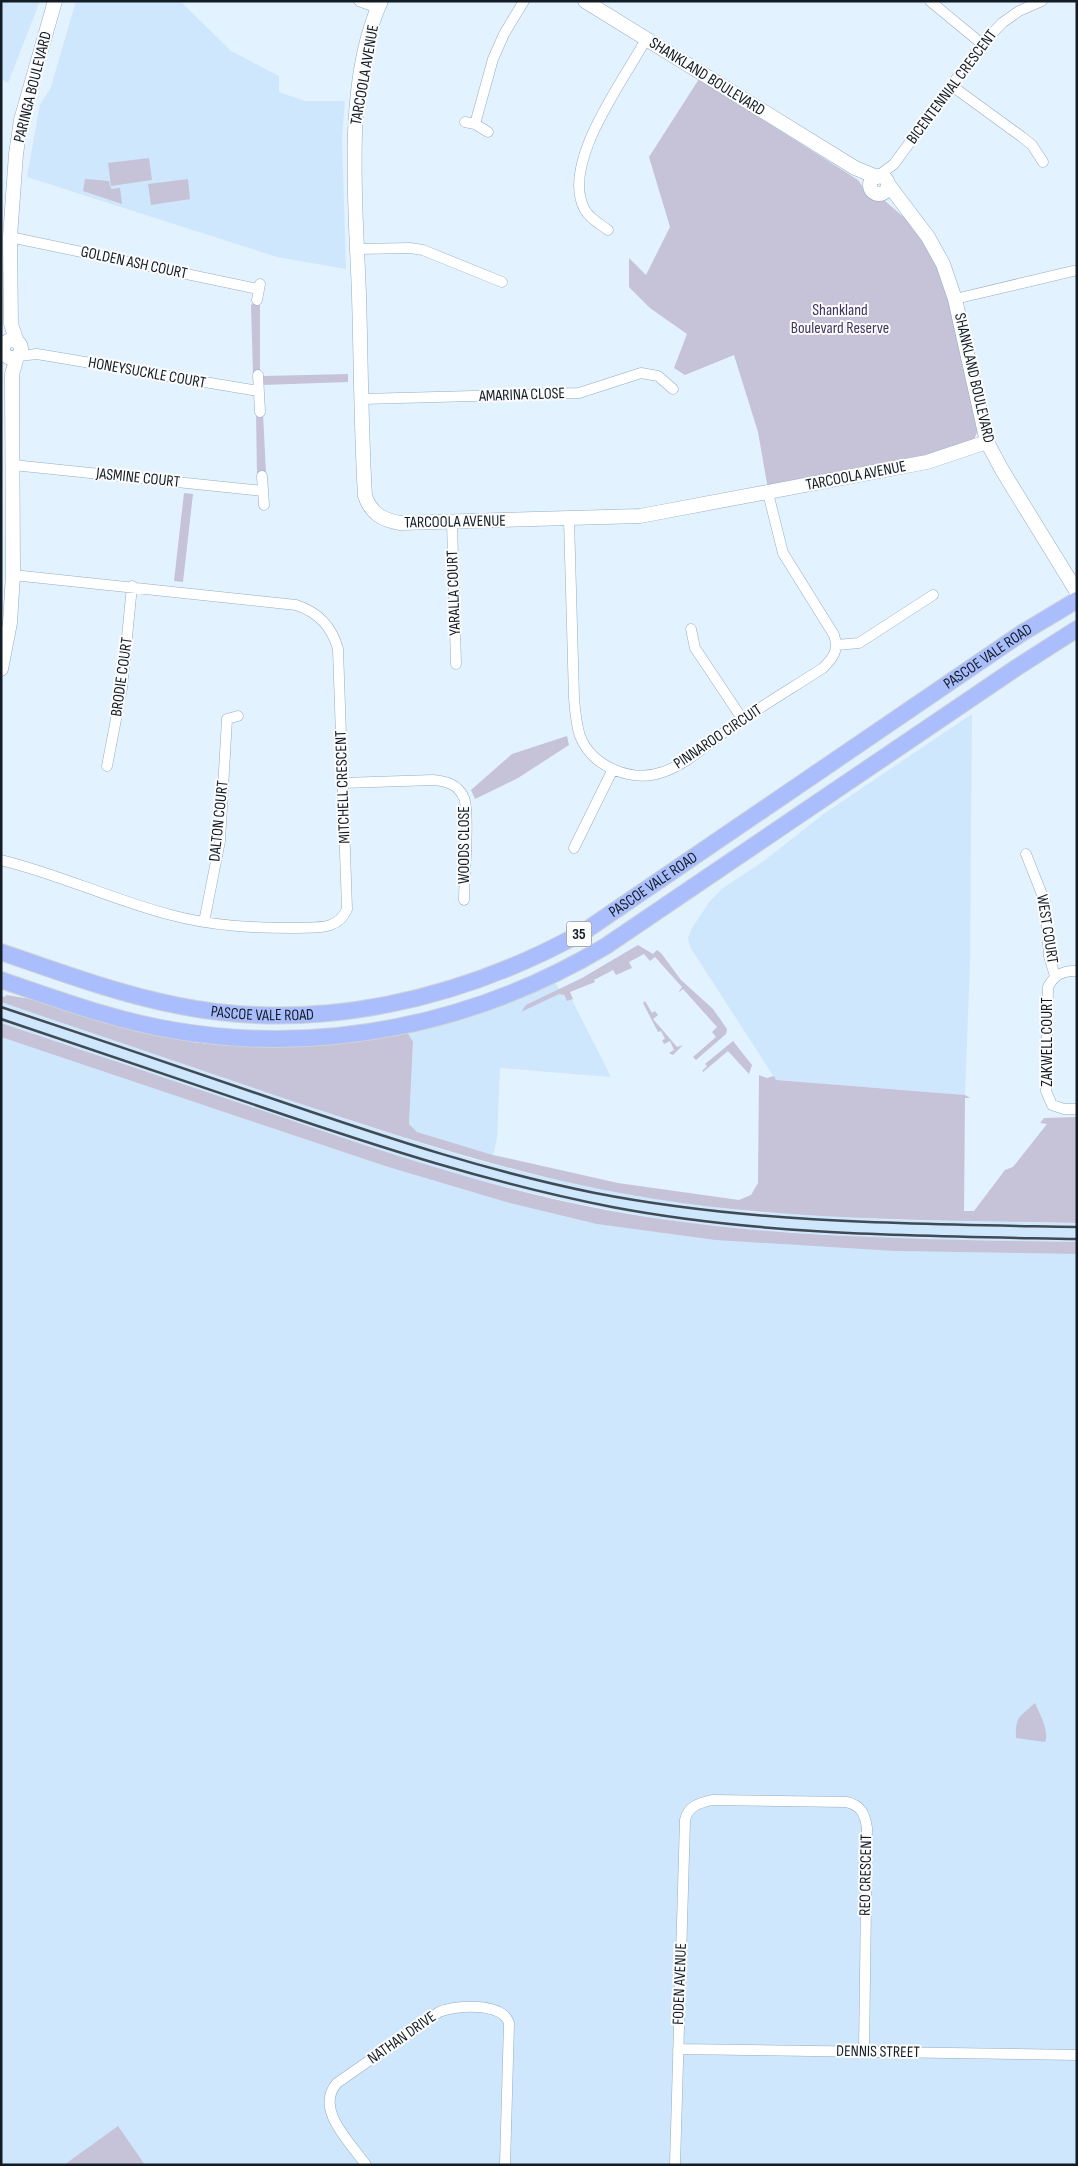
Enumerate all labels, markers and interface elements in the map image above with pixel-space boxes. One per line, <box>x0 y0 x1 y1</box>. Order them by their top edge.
street label: TARCOOLA AVENUE <box>347 23 383 127</box>
street label: BICENTENNIAL CRESCENT <box>903 26 1002 148</box>
street label: PARINGA BOULEVARD <box>10 29 56 144</box>
street label: SHANKLAND BOULEVARD <box>646 34 769 120</box>
street label: GOLDEN ASH COURT <box>79 242 190 284</box>
park label: Shankland Boulevard Reserve <box>791 301 889 338</box>
street label: SHANKLAND BOULEVARD <box>950 311 998 445</box>
street label: HONEYSUCKLE COURT <box>87 353 208 393</box>
street label: AMARINA CLOSE <box>478 384 565 406</box>
street label: TARCOOLA AVENUE <box>804 457 908 495</box>
street label: JASMINE COURT <box>94 464 181 492</box>
street label: TARCOOLA AVENUE <box>404 512 506 532</box>
street label: YARALLA COURT <box>443 549 465 636</box>
street label: PASCOE VALE ROAD <box>940 620 1036 693</box>
street label: BRODIE COURT <box>107 636 137 718</box>
street label: PINNAROO CIRCUIT <box>670 700 766 774</box>
street label: MITCHELL CRESCENT <box>332 730 354 844</box>
street label: DALTON COURT <box>205 779 233 862</box>
street label: WOODS CLOSE <box>455 806 474 884</box>
street label: PASCOE VALE ROAD <box>605 848 701 921</box>
street label: WEST COURT <box>1032 893 1062 966</box>
road number: 35 <box>566 922 592 946</box>
street label: ZAKWELL COURT <box>1038 997 1057 1087</box>
street label: PASCOE VALE ROAD <box>210 1002 315 1025</box>
street label: REO CRESCENT <box>856 1833 876 1916</box>
street label: FODEN AVENUE <box>669 1943 691 2025</box>
street label: NATHAN DRIVE <box>364 2008 440 2068</box>
street label: DENNIS STREET <box>836 2042 921 2062</box>

